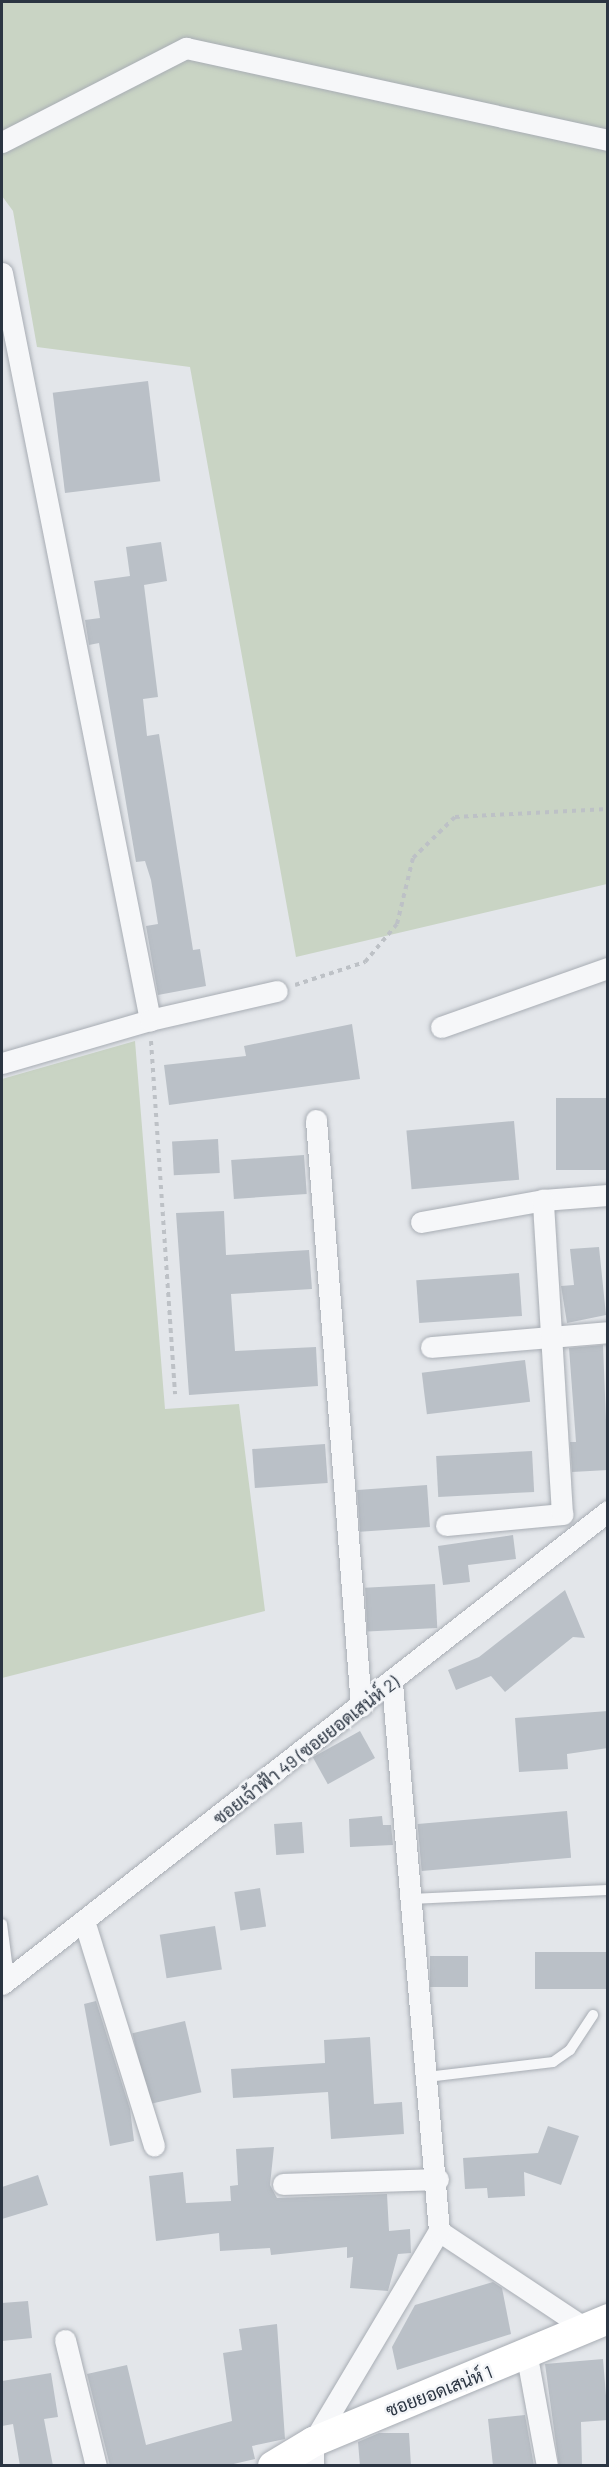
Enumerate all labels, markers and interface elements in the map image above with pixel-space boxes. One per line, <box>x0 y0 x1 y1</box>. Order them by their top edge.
street label: ซอยเจ้าฟ้า 49 (ซอยยอดเสน่ห์ 2) <box>209 1671 403 1829</box>
street label: ซอยยอดเสน่ห์ 1 <box>383 2361 495 2421</box>

